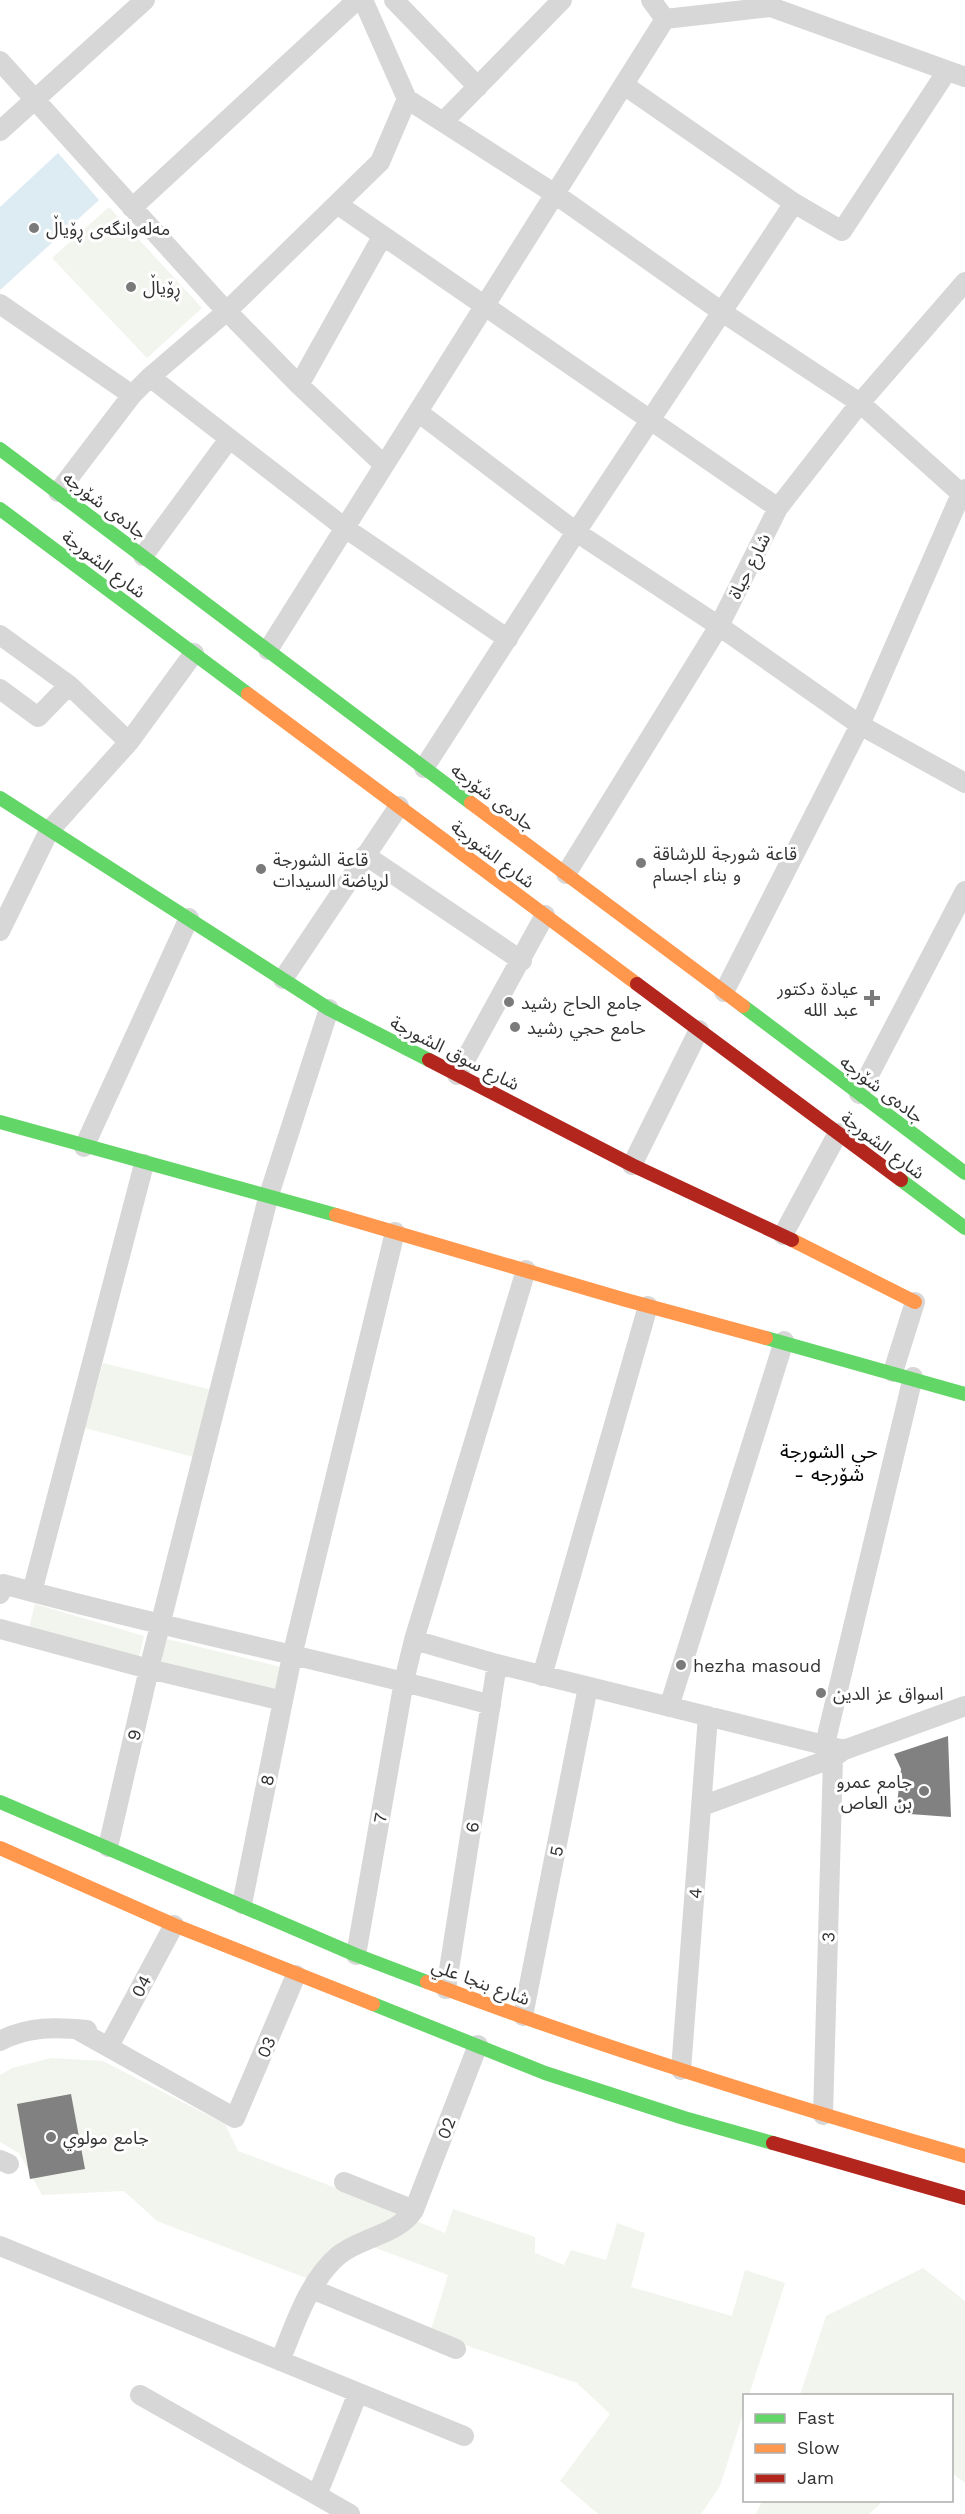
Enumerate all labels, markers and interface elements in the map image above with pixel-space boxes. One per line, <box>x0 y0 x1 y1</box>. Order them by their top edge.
place label: مەلەوانگەی ڕۆیاڵ <box>46 215 170 243</box>
marker: مەلەوانگەی ڕۆیاڵ <box>27 221 41 235</box>
place label: ڕۆیاڵ <box>143 274 181 302</box>
marker: ڕۆیاڵ <box>124 280 138 294</box>
street label: جادەی شۆرجە <box>58 467 151 544</box>
street label: شارع الشورجة <box>56 526 150 605</box>
street label: شارع حياة <box>724 530 778 604</box>
street label: جادەی شۆرجە <box>446 759 539 836</box>
street label: شارع الشورجة <box>445 816 539 895</box>
place label: قاعة شورجة للرشاقة و بناء اجسام <box>653 843 797 889</box>
place label: قاعة الشورجة لرياضة السيدات <box>273 849 389 892</box>
marker: قاعة شورجة للرشاقة و بناء اجسام <box>634 856 648 870</box>
marker: قاعة الشورجة لرياضة السيدات <box>254 862 268 876</box>
place label: عيادة دكتور عبد الله <box>776 978 858 1020</box>
marker: عيادة دكتور عبد الله <box>863 989 881 1007</box>
place label: جامع الحاج رشيد <box>521 992 642 1017</box>
marker: جامع الحاج رشيد <box>502 995 516 1009</box>
street label: شارع سوق الشورجة <box>385 1011 523 1098</box>
place label: حامع حجي رشيد <box>527 1017 646 1042</box>
marker: حامع حجي رشيد <box>508 1020 522 1034</box>
street label: جادەی شۆرجە <box>835 1051 928 1128</box>
street label: شارع الشورجة <box>835 1107 929 1186</box>
district label: حي الشورجة - شۆرجە <box>780 1439 878 1486</box>
place label: hezha masoud <box>693 1655 821 1676</box>
marker: hezha masoud <box>674 1658 688 1672</box>
place label: اسواق عز الدين <box>833 1683 944 1705</box>
marker: اسواق عز الدين <box>814 1686 828 1700</box>
street label: 9 <box>123 1727 145 1743</box>
place label: جامع عمرو بن العاص <box>836 1771 912 1814</box>
street label: 8 <box>256 1773 278 1787</box>
marker: جامع عمرو بن العاص <box>917 1784 931 1798</box>
street label: 7 <box>369 1811 391 1825</box>
street label: 6 <box>461 1820 483 1834</box>
street label: 5 <box>545 1844 567 1858</box>
street label: 4 <box>684 1887 706 1899</box>
street label: 3 <box>817 1931 839 1943</box>
street label: شارع بنجا علي <box>428 1955 533 2013</box>
street label: 04 <box>127 1971 155 2001</box>
street label: 03 <box>252 2033 280 2061</box>
street label: 02 <box>432 2114 460 2142</box>
place label: جامع مولوي <box>63 2127 149 2152</box>
marker: جامع مولوي <box>44 2130 58 2144</box>
legend <box>743 2394 953 2502</box>
text: Fast <box>797 2407 835 2428</box>
text: Slow <box>797 2437 840 2458</box>
text: Jam <box>797 2467 834 2488</box>

